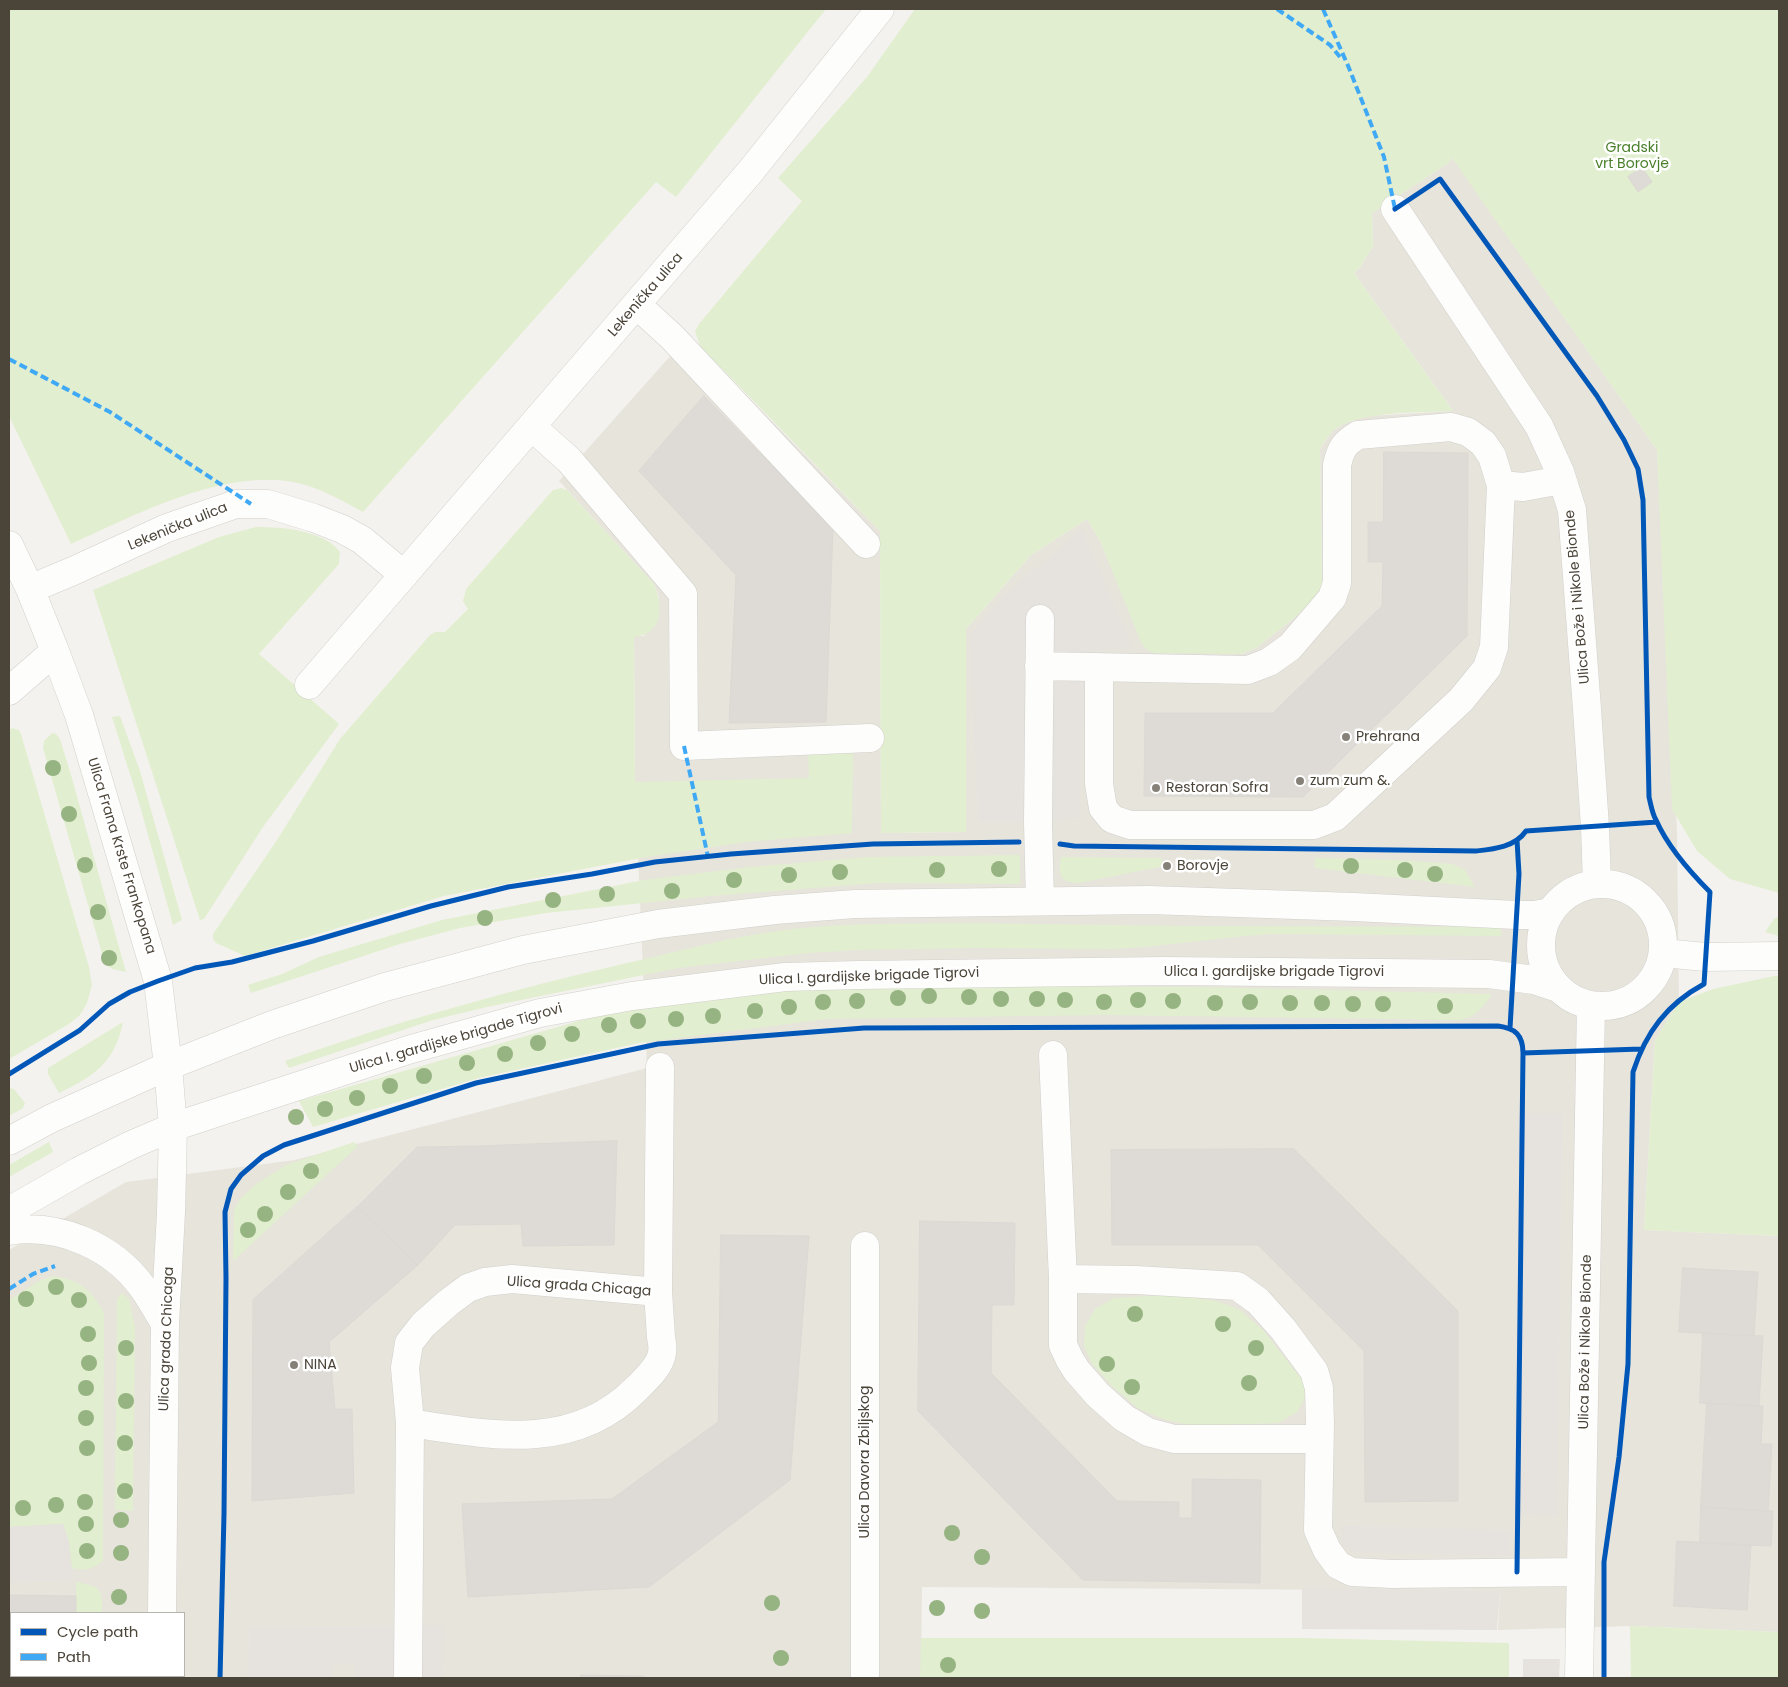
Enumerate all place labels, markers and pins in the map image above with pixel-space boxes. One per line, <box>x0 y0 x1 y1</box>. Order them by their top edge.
place label: Prehrana <box>1356 729 1420 745</box>
marker: Prehrana <box>1340 731 1352 743</box>
place label: zum zum &. <box>1310 773 1390 789</box>
marker: zum zum &. <box>1294 775 1306 787</box>
place label: Restoran Sofra <box>1166 780 1268 796</box>
marker: Restoran Sofra <box>1150 782 1162 794</box>
place label: Borovje <box>1177 858 1229 874</box>
marker: Borovje <box>1161 860 1173 872</box>
place label: NINA <box>304 1357 337 1373</box>
marker: NINA <box>288 1359 300 1371</box>

